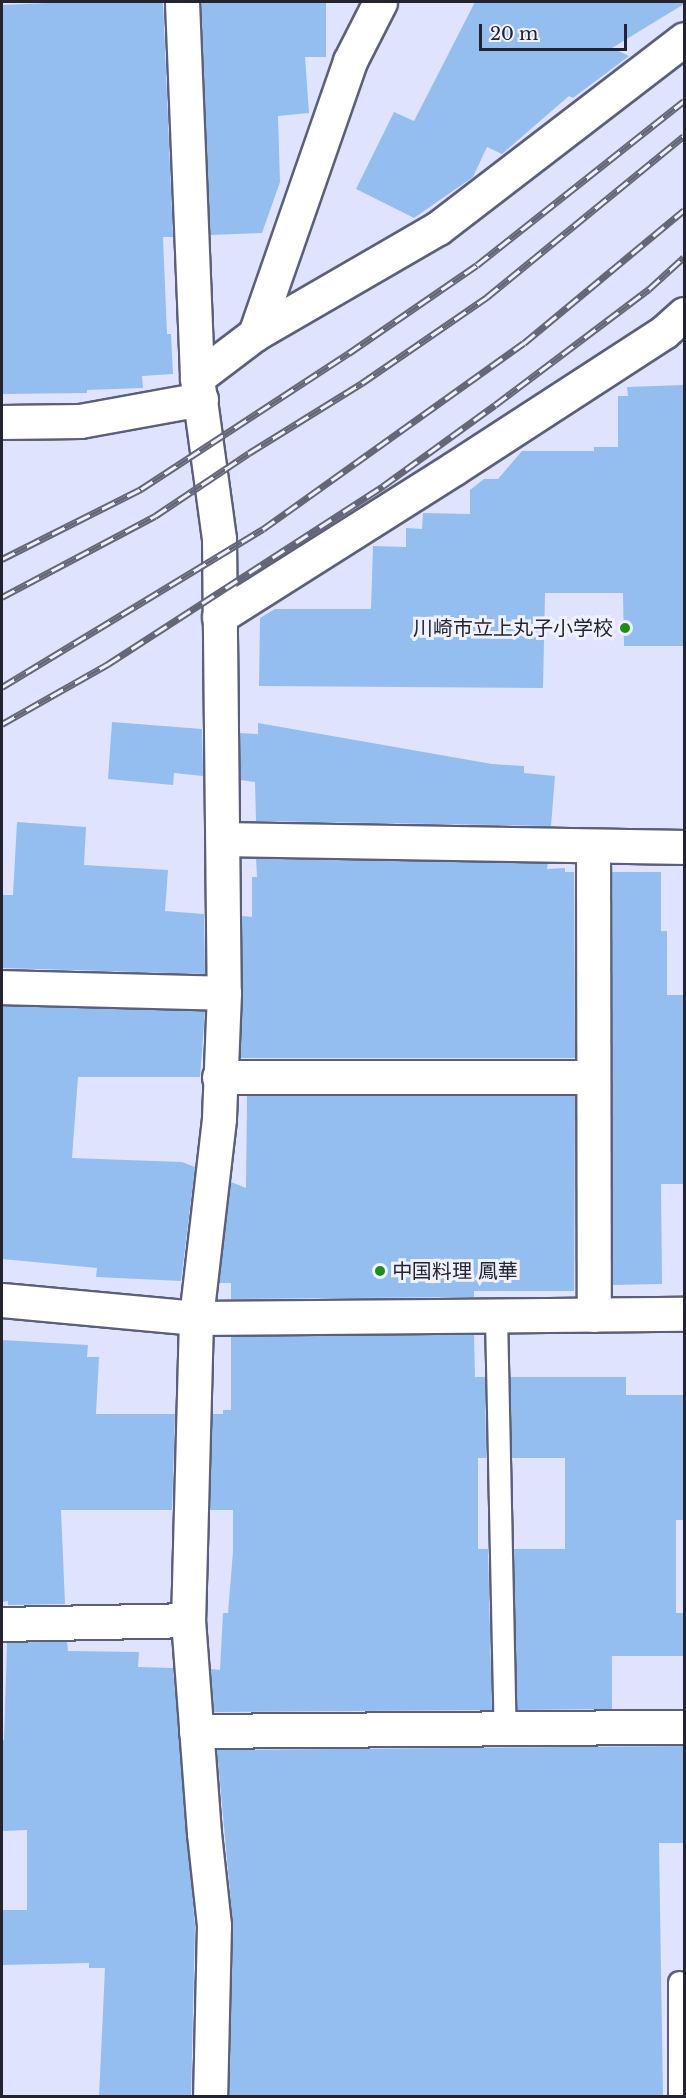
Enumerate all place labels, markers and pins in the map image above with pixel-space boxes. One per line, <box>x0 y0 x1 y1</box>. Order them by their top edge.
place label: 川崎市立上丸子小学校 <box>413 616 613 640</box>
marker: 川崎市立上丸子小学校 <box>618 621 632 635</box>
place label: 中国料理 鳳華 <box>392 1259 518 1283</box>
marker: 中国料理 鳳華 <box>373 1264 387 1278</box>

